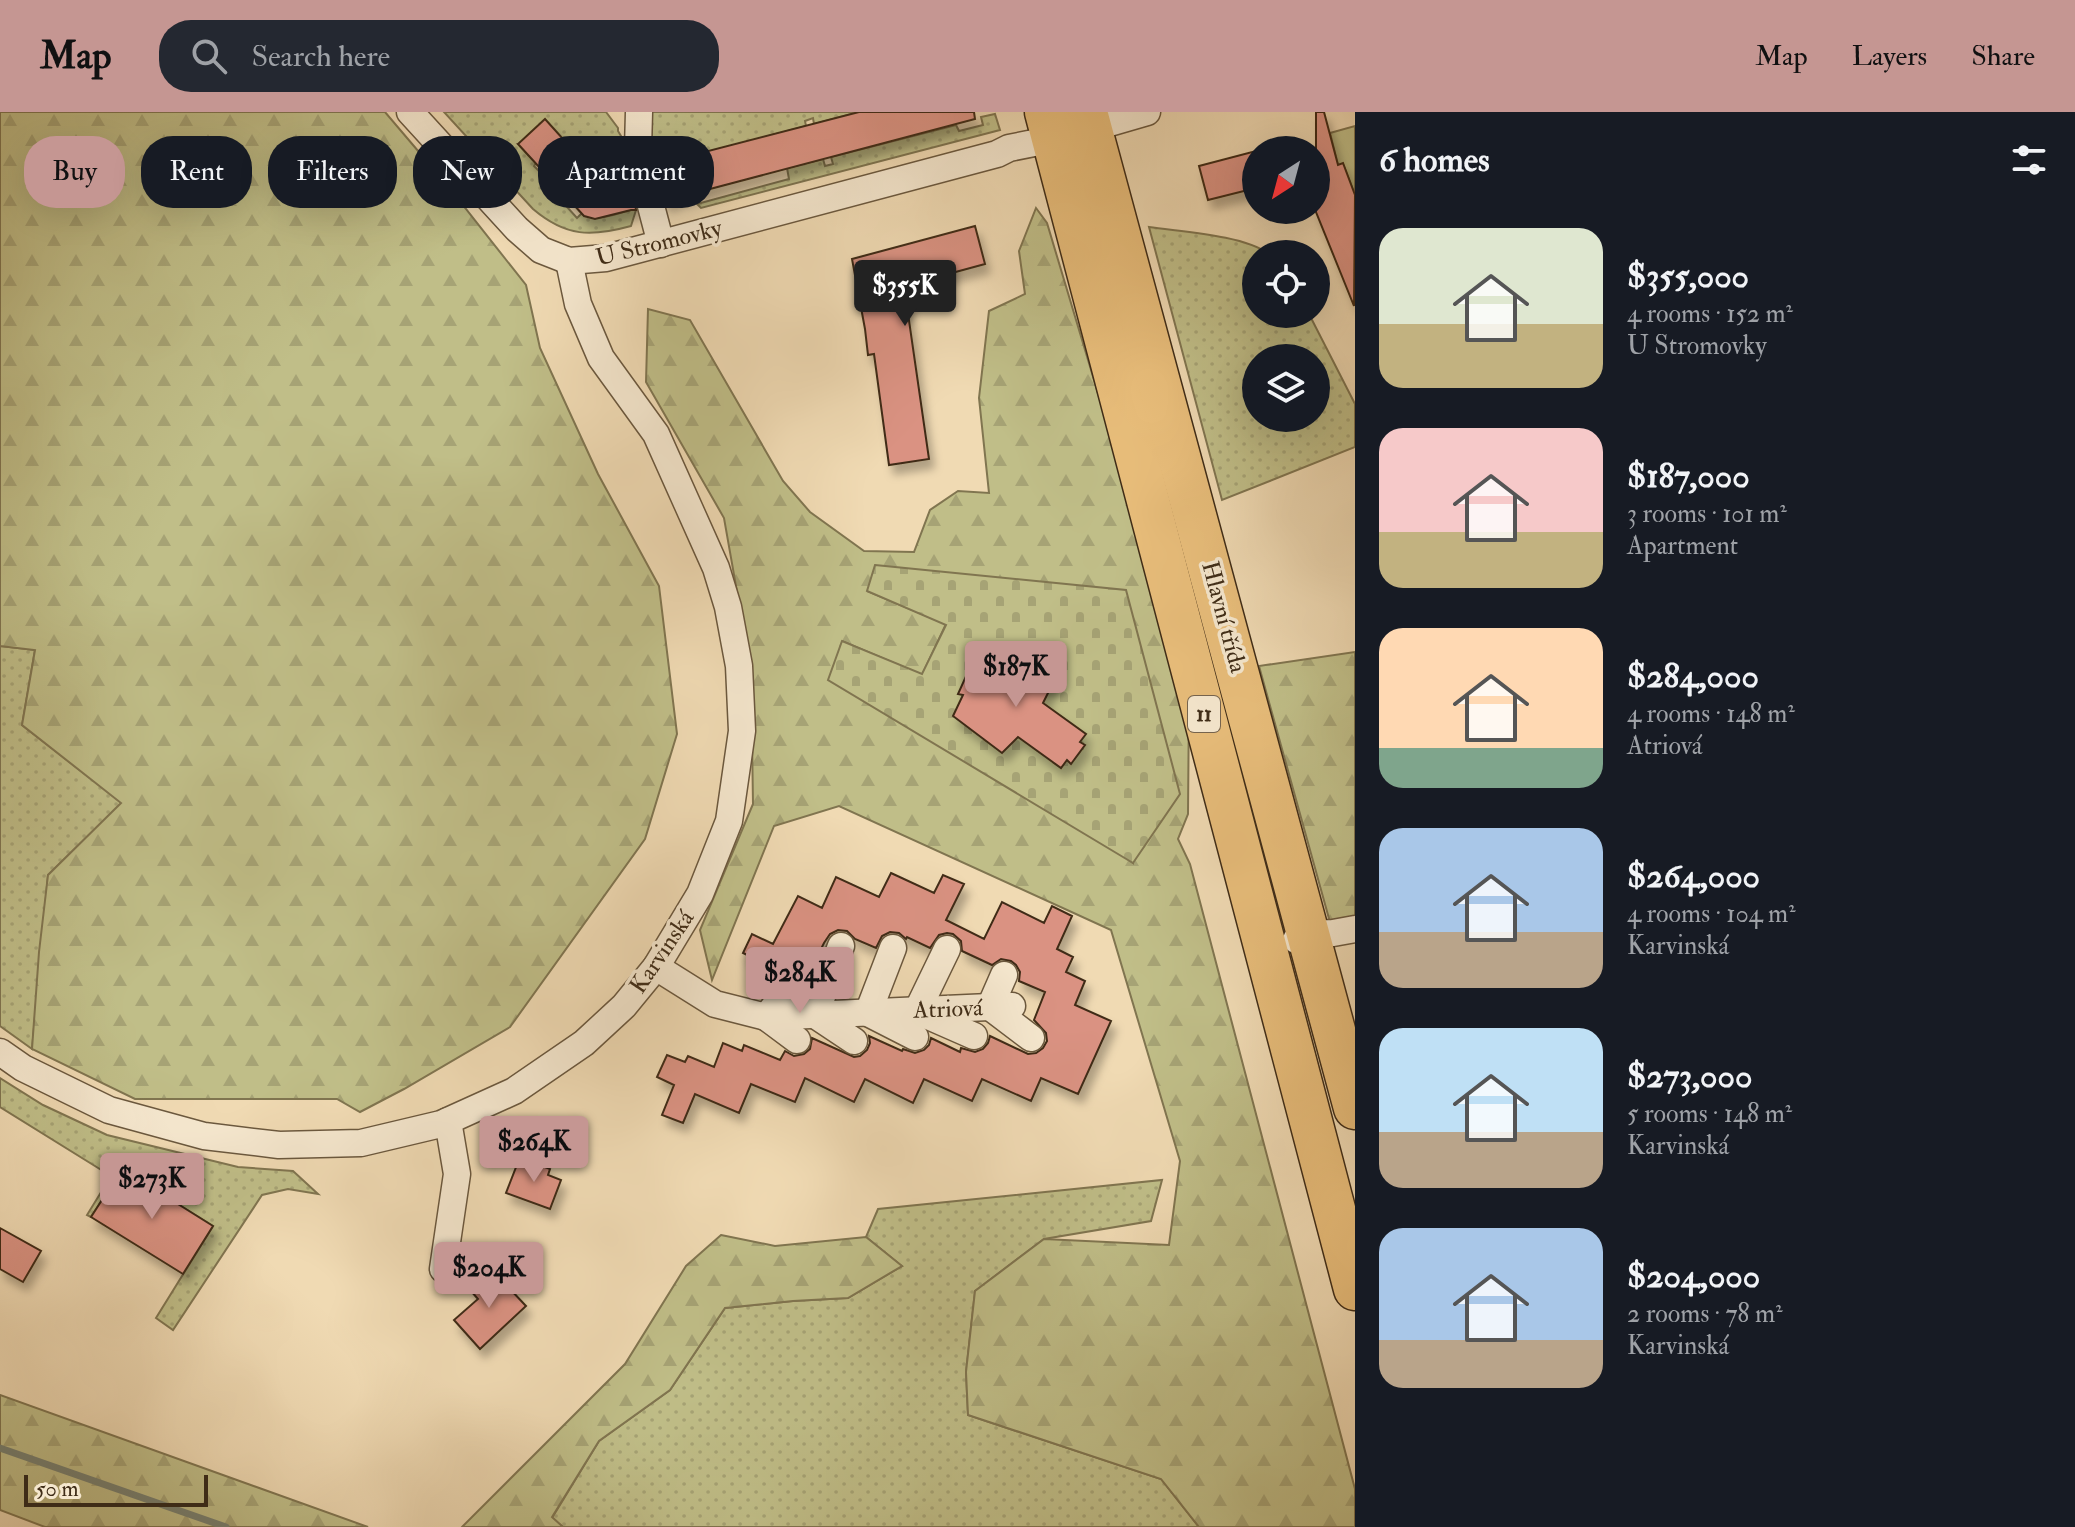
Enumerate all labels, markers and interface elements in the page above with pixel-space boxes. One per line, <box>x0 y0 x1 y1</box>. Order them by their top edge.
search box <box>159 20 719 92</box>
text: Map <box>40 32 111 80</box>
icon: search <box>187 34 231 78</box>
text: Search here <box>251 38 390 75</box>
text: Map <box>1755 39 1808 74</box>
text: Layers <box>1852 39 1927 74</box>
text: Share <box>1971 39 2035 74</box>
chip: Buy <box>24 136 125 208</box>
chip: Rent <box>141 136 252 208</box>
chip: Filters <box>268 136 397 208</box>
chip: New <box>413 136 522 208</box>
chip: Apartment <box>538 136 714 208</box>
north arrow <box>1242 136 1330 224</box>
map controls <box>1242 136 1330 432</box>
icon: filters <box>2007 138 2051 182</box>
text: 6 homes <box>1379 139 1490 182</box>
street label: U Stromovky <box>593 212 726 274</box>
button: locate <box>1242 240 1330 328</box>
text: $355,000 <box>1627 255 1749 298</box>
pin: $355K <box>849 260 961 328</box>
icon: home <box>1443 260 1539 356</box>
text: $355K <box>872 270 938 302</box>
text: 4 rooms · 152 m² <box>1627 298 1793 330</box>
text: U Stromovky <box>1627 330 1767 362</box>
button: layers <box>1242 344 1330 432</box>
text: $187,000 <box>1627 455 1750 498</box>
icon: home <box>1443 460 1539 556</box>
text: 3 rooms · 101 m² <box>1627 498 1787 530</box>
text: Apartment <box>1627 530 1738 562</box>
street label: Hlavní třída <box>1194 558 1254 677</box>
pin: $187K <box>960 641 1072 709</box>
text: $187K <box>983 651 1049 683</box>
text: $284,000 <box>1627 655 1759 698</box>
icon: home <box>1443 660 1539 756</box>
road number: 11 <box>1188 696 1220 732</box>
text: 4 rooms · 148 m² <box>1627 698 1795 730</box>
text: Atriová <box>1627 730 1703 762</box>
text: $264,000 <box>1627 855 1760 898</box>
icon: home <box>1443 860 1539 956</box>
text: 4 rooms · 104 m² <box>1627 898 1796 930</box>
street label: Karvinská <box>623 903 702 1000</box>
text: Karvinská <box>1627 930 1729 962</box>
pin: $284K <box>744 947 856 1015</box>
text: $284K <box>764 957 836 989</box>
street label: Atriová <box>912 992 984 1026</box>
text: $273,000 <box>1627 1055 1752 1098</box>
icon: home <box>1443 1060 1539 1156</box>
text: 5 rooms · 148 m² <box>1627 1098 1792 1130</box>
pin: $264K <box>478 1116 590 1184</box>
text: $264K <box>497 1126 571 1158</box>
text: Karvinská <box>1627 1130 1729 1162</box>
pin: $273K <box>96 1153 208 1221</box>
text: $273K <box>118 1163 186 1195</box>
pin: $204K <box>433 1242 545 1310</box>
text: $204K <box>452 1252 526 1284</box>
text: $204,000 <box>1627 1255 1760 1298</box>
icon: home <box>1443 1260 1539 1356</box>
text: 2 rooms · 78 m² <box>1627 1298 1783 1330</box>
text: Karvinská <box>1627 1330 1729 1362</box>
scale bar <box>24 1471 208 1507</box>
text: 50 m <box>36 1475 78 1503</box>

